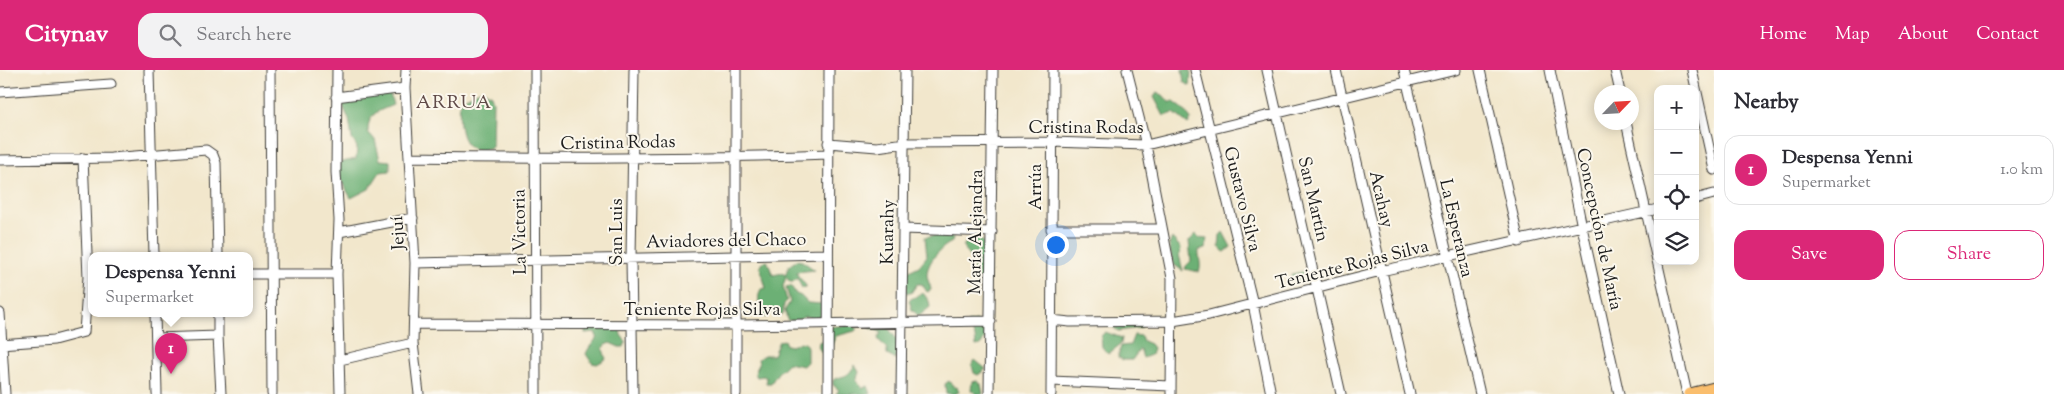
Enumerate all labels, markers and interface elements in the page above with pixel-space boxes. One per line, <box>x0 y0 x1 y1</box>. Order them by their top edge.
search box <box>138 13 488 58</box>
text: Citynav <box>25 18 108 52</box>
icon: search <box>156 21 184 49</box>
text: Search here <box>196 22 292 49</box>
text: Home <box>1760 22 1807 48</box>
text: Map <box>1835 22 1870 48</box>
text: About <box>1898 22 1948 48</box>
text: Contact <box>1976 22 2039 48</box>
north arrow <box>1594 85 1639 130</box>
map controls <box>1654 85 1699 265</box>
button: + <box>1654 85 1699 130</box>
text: Nearby <box>1734 88 1799 118</box>
district label: ARRUA <box>416 90 492 117</box>
street label: Cristina Rodas <box>1028 116 1144 142</box>
street label: Cristina Rodas <box>560 130 676 158</box>
button: − <box>1654 130 1699 175</box>
street label: Gustavo Silva <box>1215 144 1267 255</box>
text: Despensa Yenni <box>1782 145 1913 172</box>
street label: Concepción de María <box>1568 146 1628 313</box>
street label: San Martín <box>1290 154 1335 245</box>
text: 1 <box>1748 159 1754 182</box>
text: 1.0 km <box>2000 159 2043 182</box>
street label: Arrúa <box>1024 164 1050 210</box>
street label: Acahay <box>1361 168 1399 231</box>
street label: María Alejandra <box>963 169 991 295</box>
text: Supermarket <box>1782 172 1871 195</box>
button: locate <box>1654 175 1699 220</box>
street label: La Esperanza <box>1431 177 1479 280</box>
street label: La Victoria <box>507 189 535 275</box>
street label: San Luis <box>605 199 631 265</box>
street label: Kuarahy <box>875 199 903 265</box>
street label: Jejuí <box>385 215 413 252</box>
button: layers <box>1654 220 1699 265</box>
street label: Aviadores del Chaco <box>646 228 807 256</box>
button: Save <box>1734 230 1884 280</box>
button: Share <box>1894 230 2044 280</box>
your location <box>1043 232 1069 258</box>
street label: Teniente Rojas Silva <box>1273 234 1432 298</box>
popup <box>88 252 253 317</box>
text: Despensa Yenni <box>105 260 236 287</box>
text: Supermarket <box>105 287 194 310</box>
street label: Teniente Rojas Silva <box>623 298 781 324</box>
pin: 1 <box>155 333 187 374</box>

